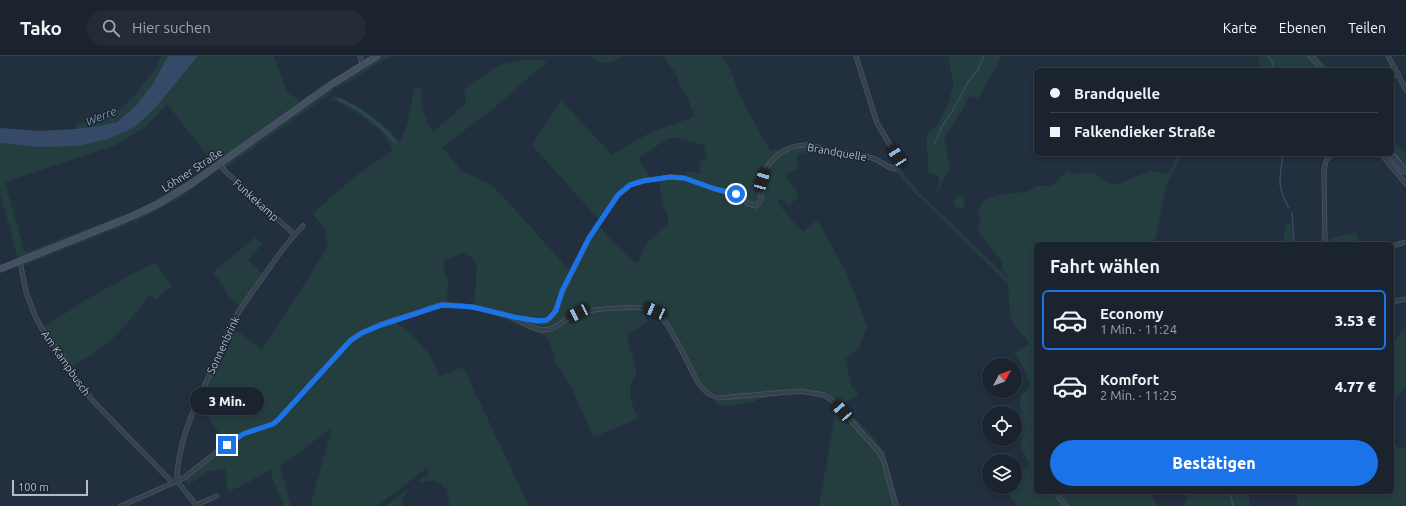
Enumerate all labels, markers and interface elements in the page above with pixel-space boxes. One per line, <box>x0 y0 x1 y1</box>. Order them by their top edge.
search box <box>86 10 366 46</box>
text: Tako <box>20 17 62 39</box>
icon: search <box>100 17 122 39</box>
text: Hier suchen <box>132 19 211 36</box>
text: Karte <box>1223 20 1257 36</box>
text: Ebenen <box>1279 20 1326 36</box>
text: Teilen <box>1348 20 1386 36</box>
text: Brandquelle <box>1074 85 1160 102</box>
water label: Werre <box>84 104 118 128</box>
text: Falkendieker Straße <box>1074 123 1216 140</box>
street label: Brandquelle <box>806 141 868 163</box>
car <box>885 143 909 169</box>
street label: Löhner Straße <box>159 146 225 194</box>
car <box>753 167 771 193</box>
street label: Funkekamp <box>231 177 281 223</box>
route start <box>727 185 745 203</box>
text: Fahrt wählen <box>1050 256 1160 276</box>
car <box>642 301 668 321</box>
car <box>565 302 591 324</box>
icon: car <box>1052 302 1088 338</box>
text: Economy <box>1100 305 1164 322</box>
text: 3.53 € <box>1335 312 1376 329</box>
street label: Sonnenbrink <box>204 314 242 376</box>
text: 1 Min. · 11:24 <box>1100 322 1177 336</box>
street label: Am Kampbusch <box>39 328 93 398</box>
north arrow <box>982 358 1022 398</box>
map controls <box>982 358 1022 494</box>
icon: car <box>1052 368 1088 404</box>
text: Komfort <box>1100 371 1159 388</box>
text: 4.77 € <box>1335 378 1376 395</box>
callout: 3 Min. <box>190 387 264 415</box>
text: 2 Min. · 11:25 <box>1100 388 1177 402</box>
text: 3 Min. <box>209 394 245 408</box>
car <box>830 398 854 424</box>
button: locate <box>982 406 1022 446</box>
route end <box>218 436 236 454</box>
button: Bestätigen <box>1050 440 1378 486</box>
button: layers <box>982 454 1022 494</box>
scale bar <box>12 478 88 497</box>
text: 100 m <box>18 481 49 493</box>

